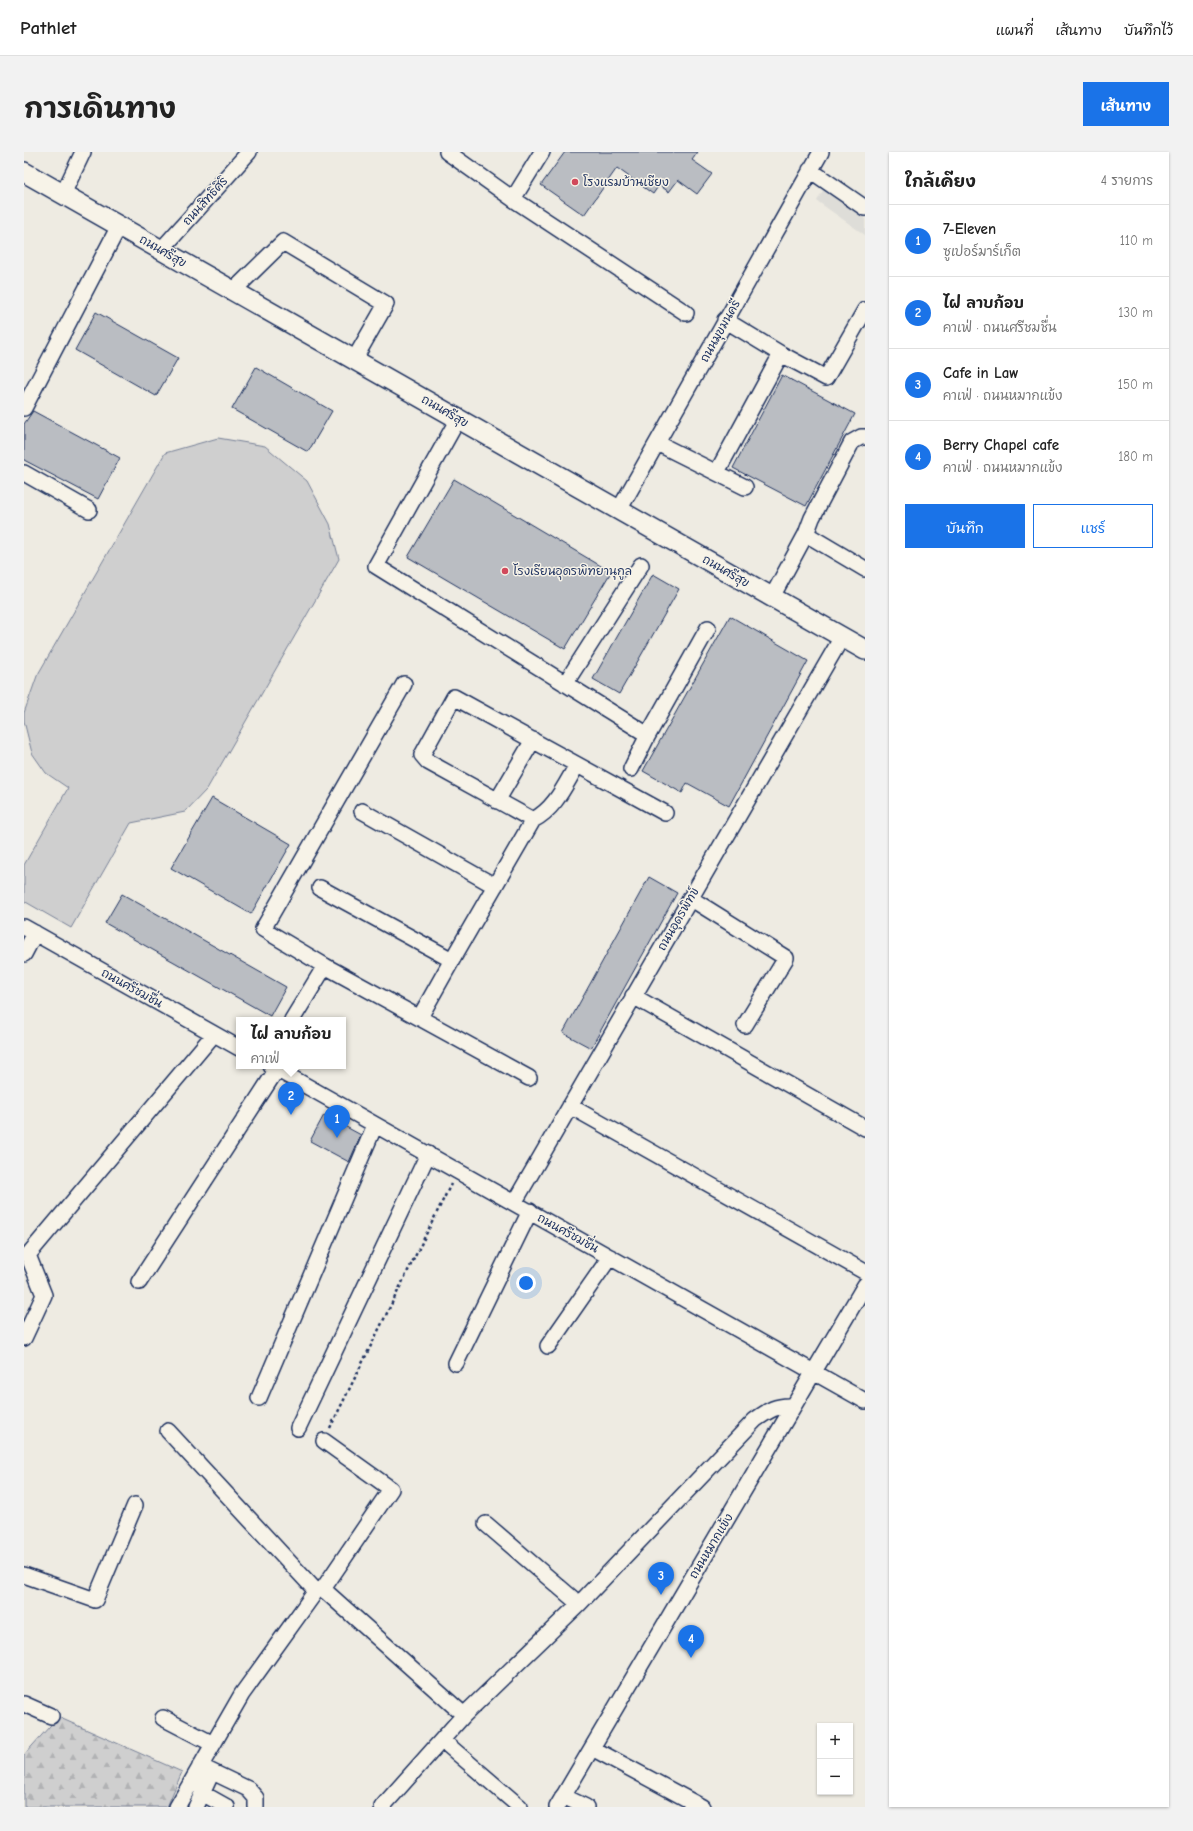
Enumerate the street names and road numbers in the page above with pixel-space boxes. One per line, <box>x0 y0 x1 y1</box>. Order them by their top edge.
street label: ถนนสิทธิศิริ <box>180 174 231 228</box>
street label: ถนนศรีสุข <box>136 232 189 272</box>
street label: ถนนมุขมนครี <box>697 297 745 366</box>
street label: ถนนศรีสุข <box>418 392 471 432</box>
street label: ถนนศรีสุข <box>699 552 752 592</box>
street label: ถนนอุดรพิทข์ <box>654 884 703 954</box>
street label: ถนนศรีชมชื่น <box>99 962 167 1011</box>
street label: ถนนศรีชมชื่น <box>535 1207 603 1256</box>
street label: ถนนหมากแข้ง <box>686 1511 736 1581</box>

